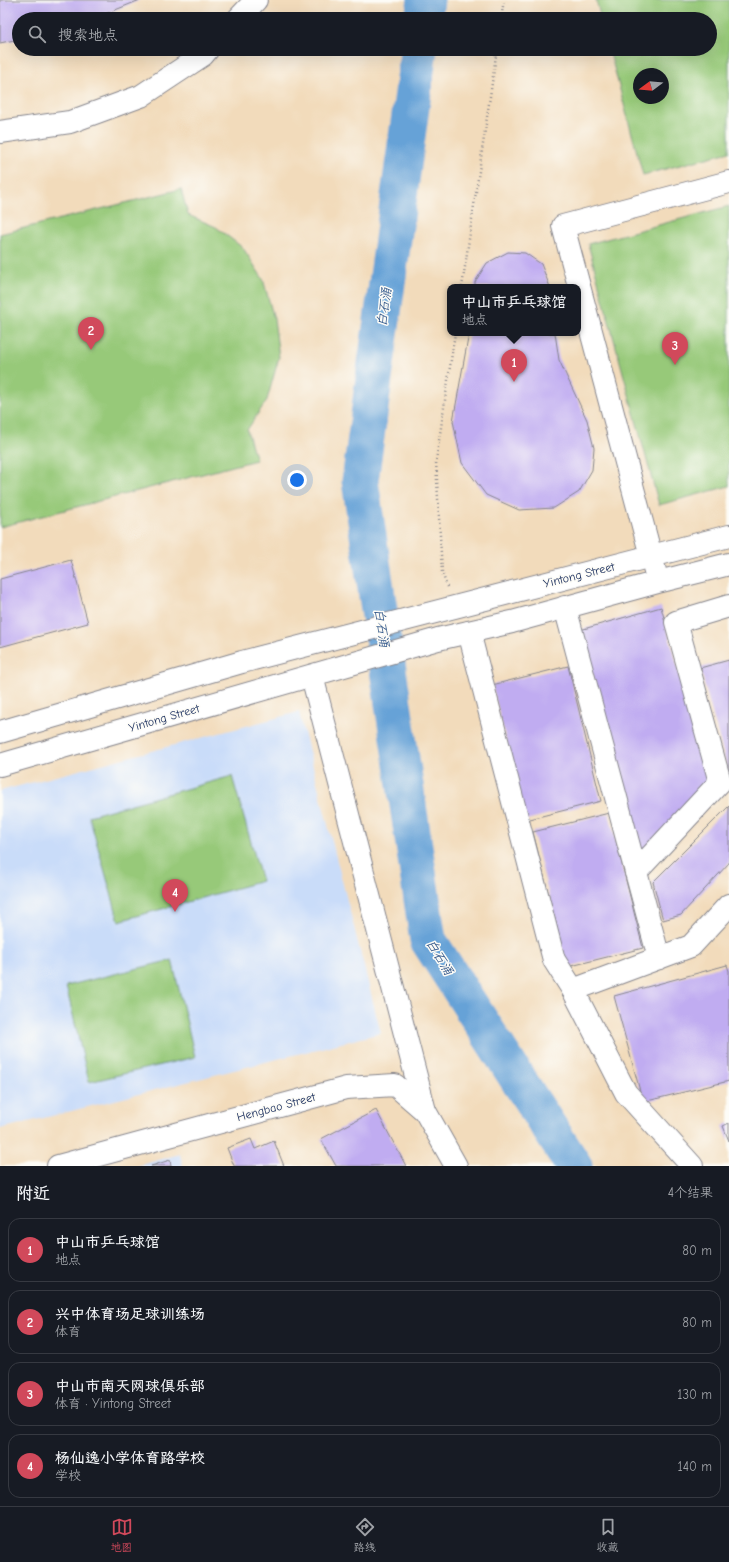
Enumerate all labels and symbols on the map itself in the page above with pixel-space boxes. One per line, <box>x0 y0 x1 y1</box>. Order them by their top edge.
north arrow <box>633 68 669 104</box>
water label: 白石涌 <box>374 286 394 327</box>
pin: 2 <box>78 317 104 350</box>
pin: 3 <box>662 332 688 365</box>
pin: 1 <box>501 349 527 382</box>
your location <box>287 470 307 490</box>
street label: Yintong Street <box>542 559 617 591</box>
water label: 白石涌 <box>372 608 392 649</box>
street label: Yintong Street <box>127 701 202 735</box>
pin: 4 <box>162 879 188 912</box>
water label: 白石涌 <box>424 936 457 978</box>
street label: Hengbao Street <box>235 1090 317 1124</box>

